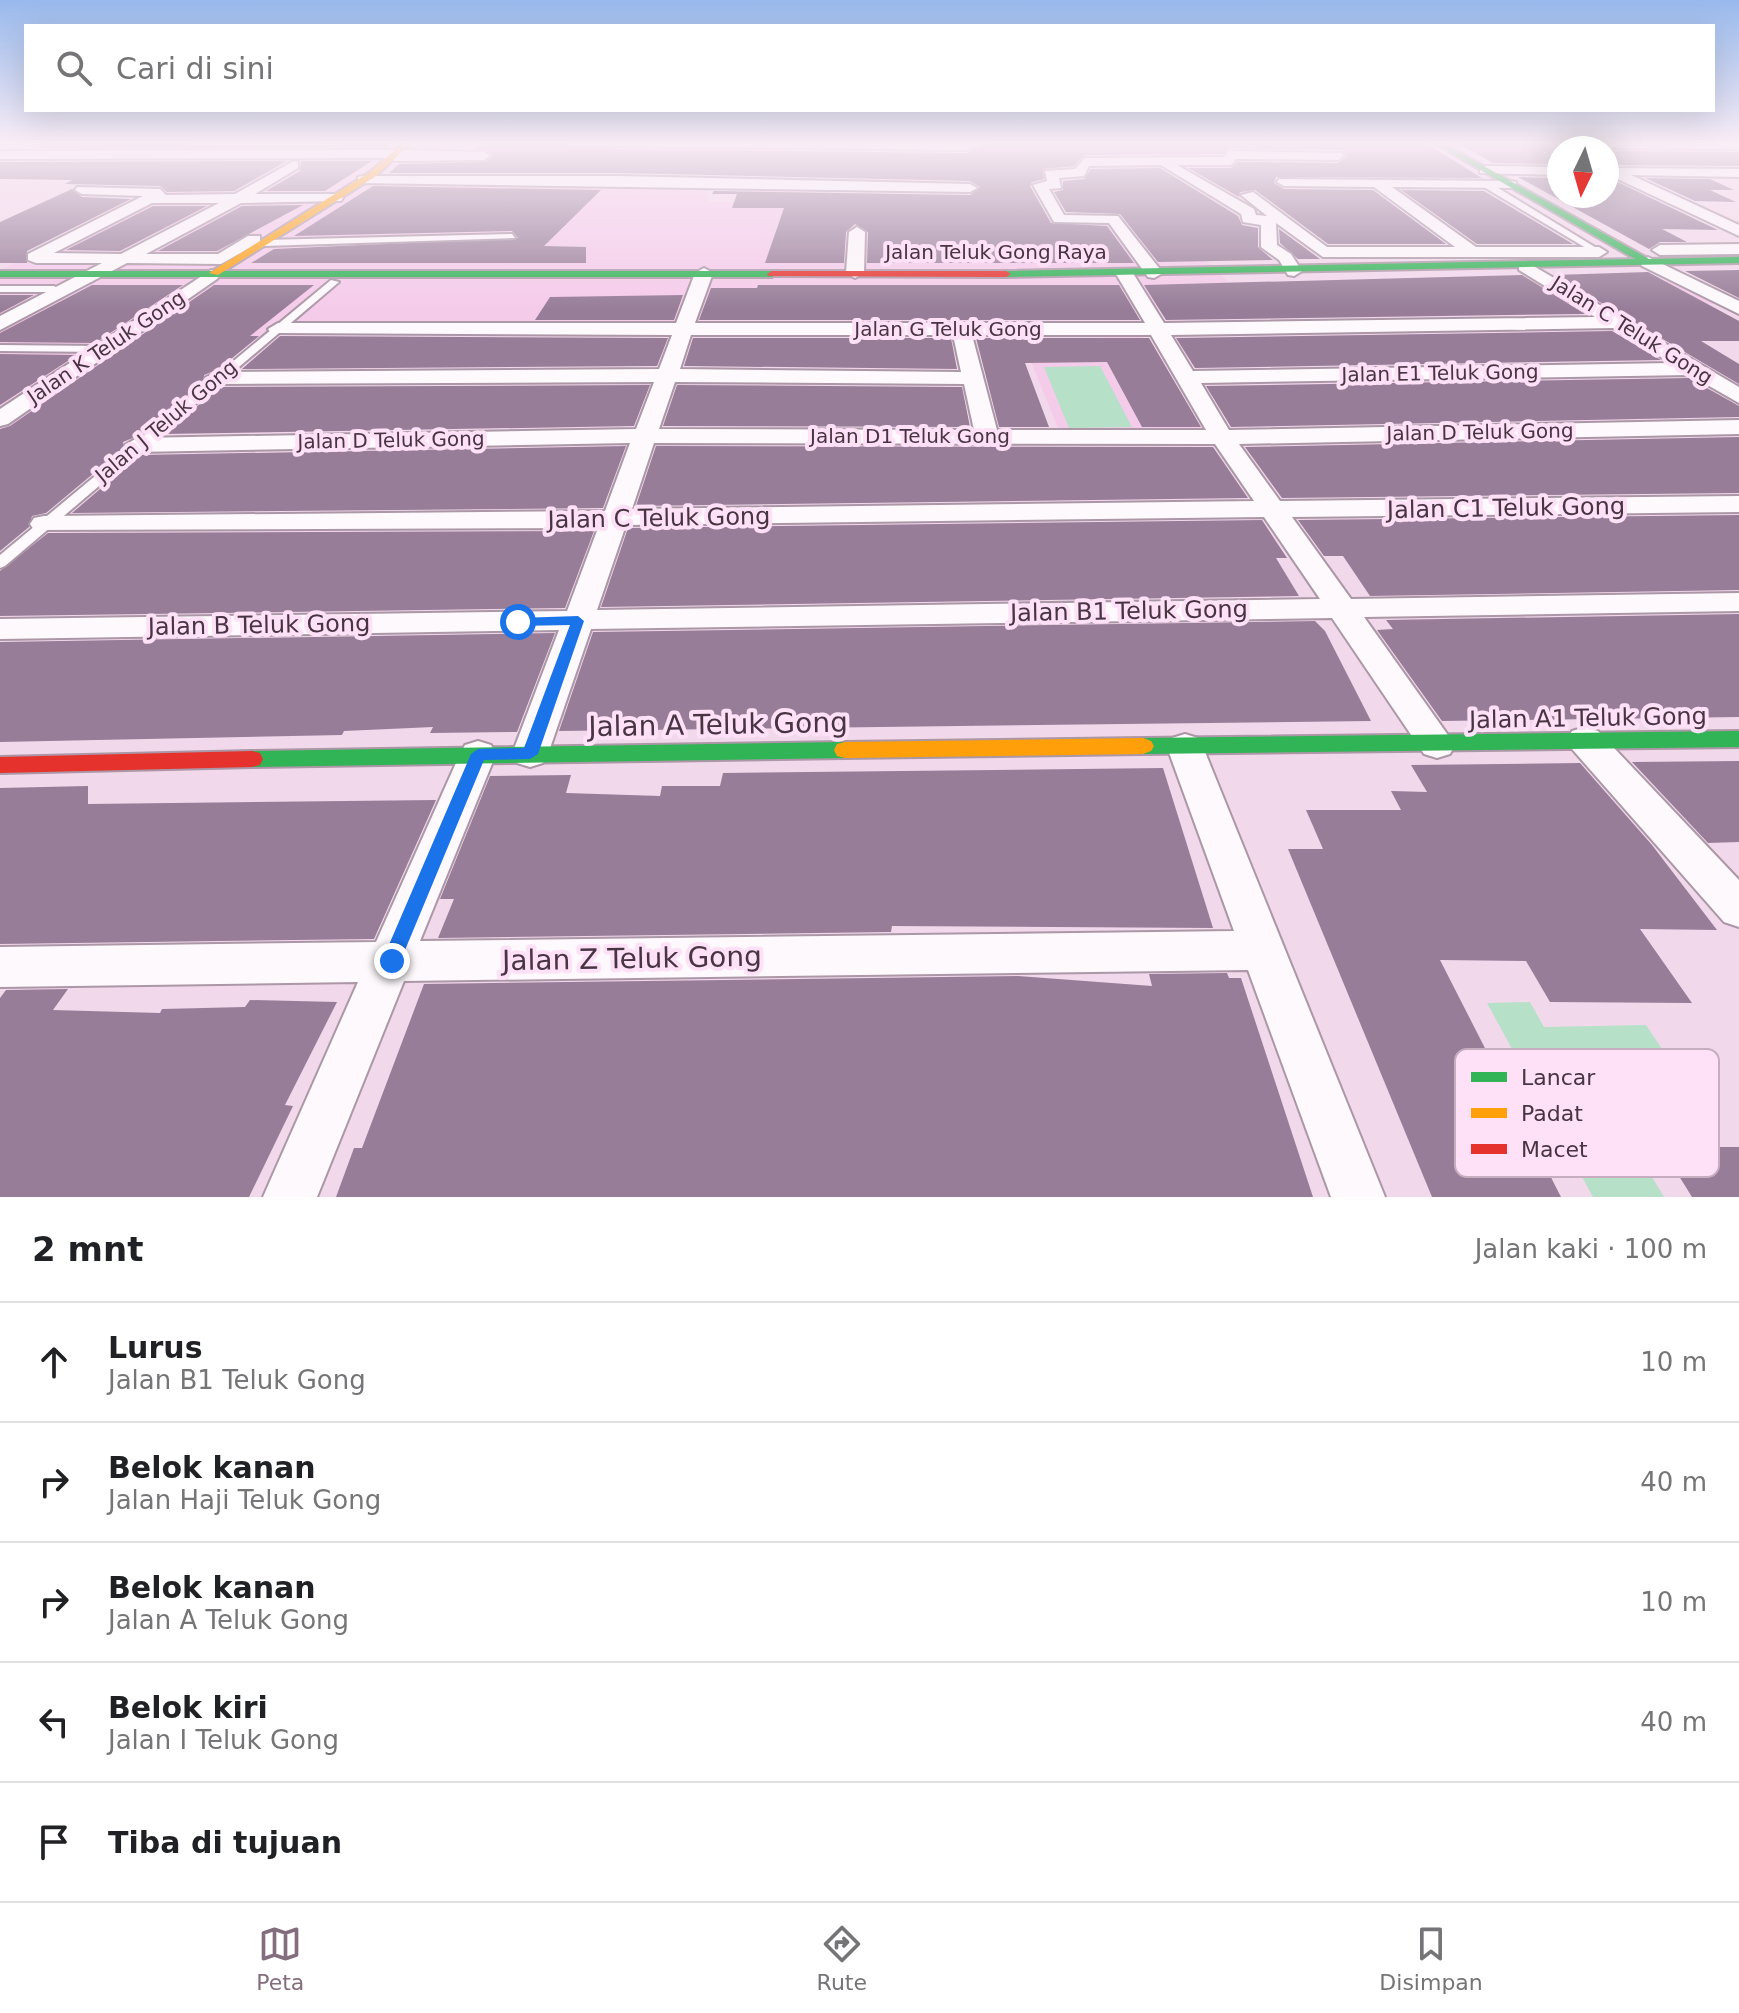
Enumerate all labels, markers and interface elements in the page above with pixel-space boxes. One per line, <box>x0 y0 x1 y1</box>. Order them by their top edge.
search box <box>24 24 1715 112</box>
icon: search <box>52 46 96 90</box>
text: Cari di sini <box>116 51 274 86</box>
north arrow <box>1547 136 1619 208</box>
street label: Jalan Teluk Gong Raya <box>883 240 1107 264</box>
street label: Jalan C Teluk Gong <box>1545 270 1717 389</box>
street label: Jalan K Teluk Gong <box>21 285 189 410</box>
street label: Jalan G Teluk Gong <box>852 317 1042 341</box>
street label: Jalan J Teluk Gong <box>89 355 242 489</box>
street label: Jalan E1 Teluk Gong <box>1339 359 1539 387</box>
street label: Jalan D Teluk Gong <box>1384 418 1574 446</box>
street label: Jalan D1 Teluk Gong <box>808 424 1010 448</box>
street label: Jalan D Teluk Gong <box>295 426 485 454</box>
street label: Jalan C1 Teluk Gong <box>1385 492 1625 524</box>
street label: Jalan C Teluk Gong <box>545 502 771 534</box>
street label: Jalan B1 Teluk Gong <box>1008 595 1248 627</box>
route start <box>500 604 536 640</box>
street label: Jalan B Teluk Gong <box>145 609 371 641</box>
street label: Jalan A1 Teluk Gong <box>1467 702 1707 734</box>
street label: Jalan A Teluk Gong <box>586 706 848 743</box>
street label: Jalan Z Teluk Gong <box>500 940 762 977</box>
route end <box>374 943 410 979</box>
legend <box>1455 1049 1719 1177</box>
text: Lancar <box>1521 1065 1596 1090</box>
text: Padat <box>1521 1101 1583 1126</box>
text: Macet <box>1521 1137 1588 1162</box>
text: 2 mnt <box>32 1229 143 1269</box>
text: Jalan kaki · 100 m <box>1475 1234 1707 1264</box>
text: Lurus <box>108 1330 202 1365</box>
icon: ahead <box>32 1340 76 1384</box>
text: 10 m <box>1640 1347 1707 1377</box>
text: Jalan B1 Teluk Gong <box>108 1365 366 1395</box>
text: Belok kanan <box>108 1450 316 1485</box>
icon: right <box>32 1460 76 1504</box>
text: 40 m <box>1640 1467 1707 1497</box>
text: Jalan Haji Teluk Gong <box>108 1485 381 1515</box>
text: Belok kanan <box>108 1570 316 1605</box>
icon: right <box>32 1580 76 1624</box>
text: 10 m <box>1640 1587 1707 1617</box>
text: Jalan A Teluk Gong <box>108 1605 349 1635</box>
text: Belok kiri <box>108 1690 268 1725</box>
icon: left <box>32 1700 76 1744</box>
text: 40 m <box>1640 1707 1707 1737</box>
text: Jalan I Teluk Gong <box>108 1725 339 1755</box>
icon: arrive <box>32 1820 76 1864</box>
text: Tiba di tujuan <box>108 1825 342 1860</box>
tab: Peta <box>256 1922 304 1995</box>
tab: Rute <box>817 1922 867 1995</box>
tab: Disimpan <box>1379 1922 1483 1995</box>

